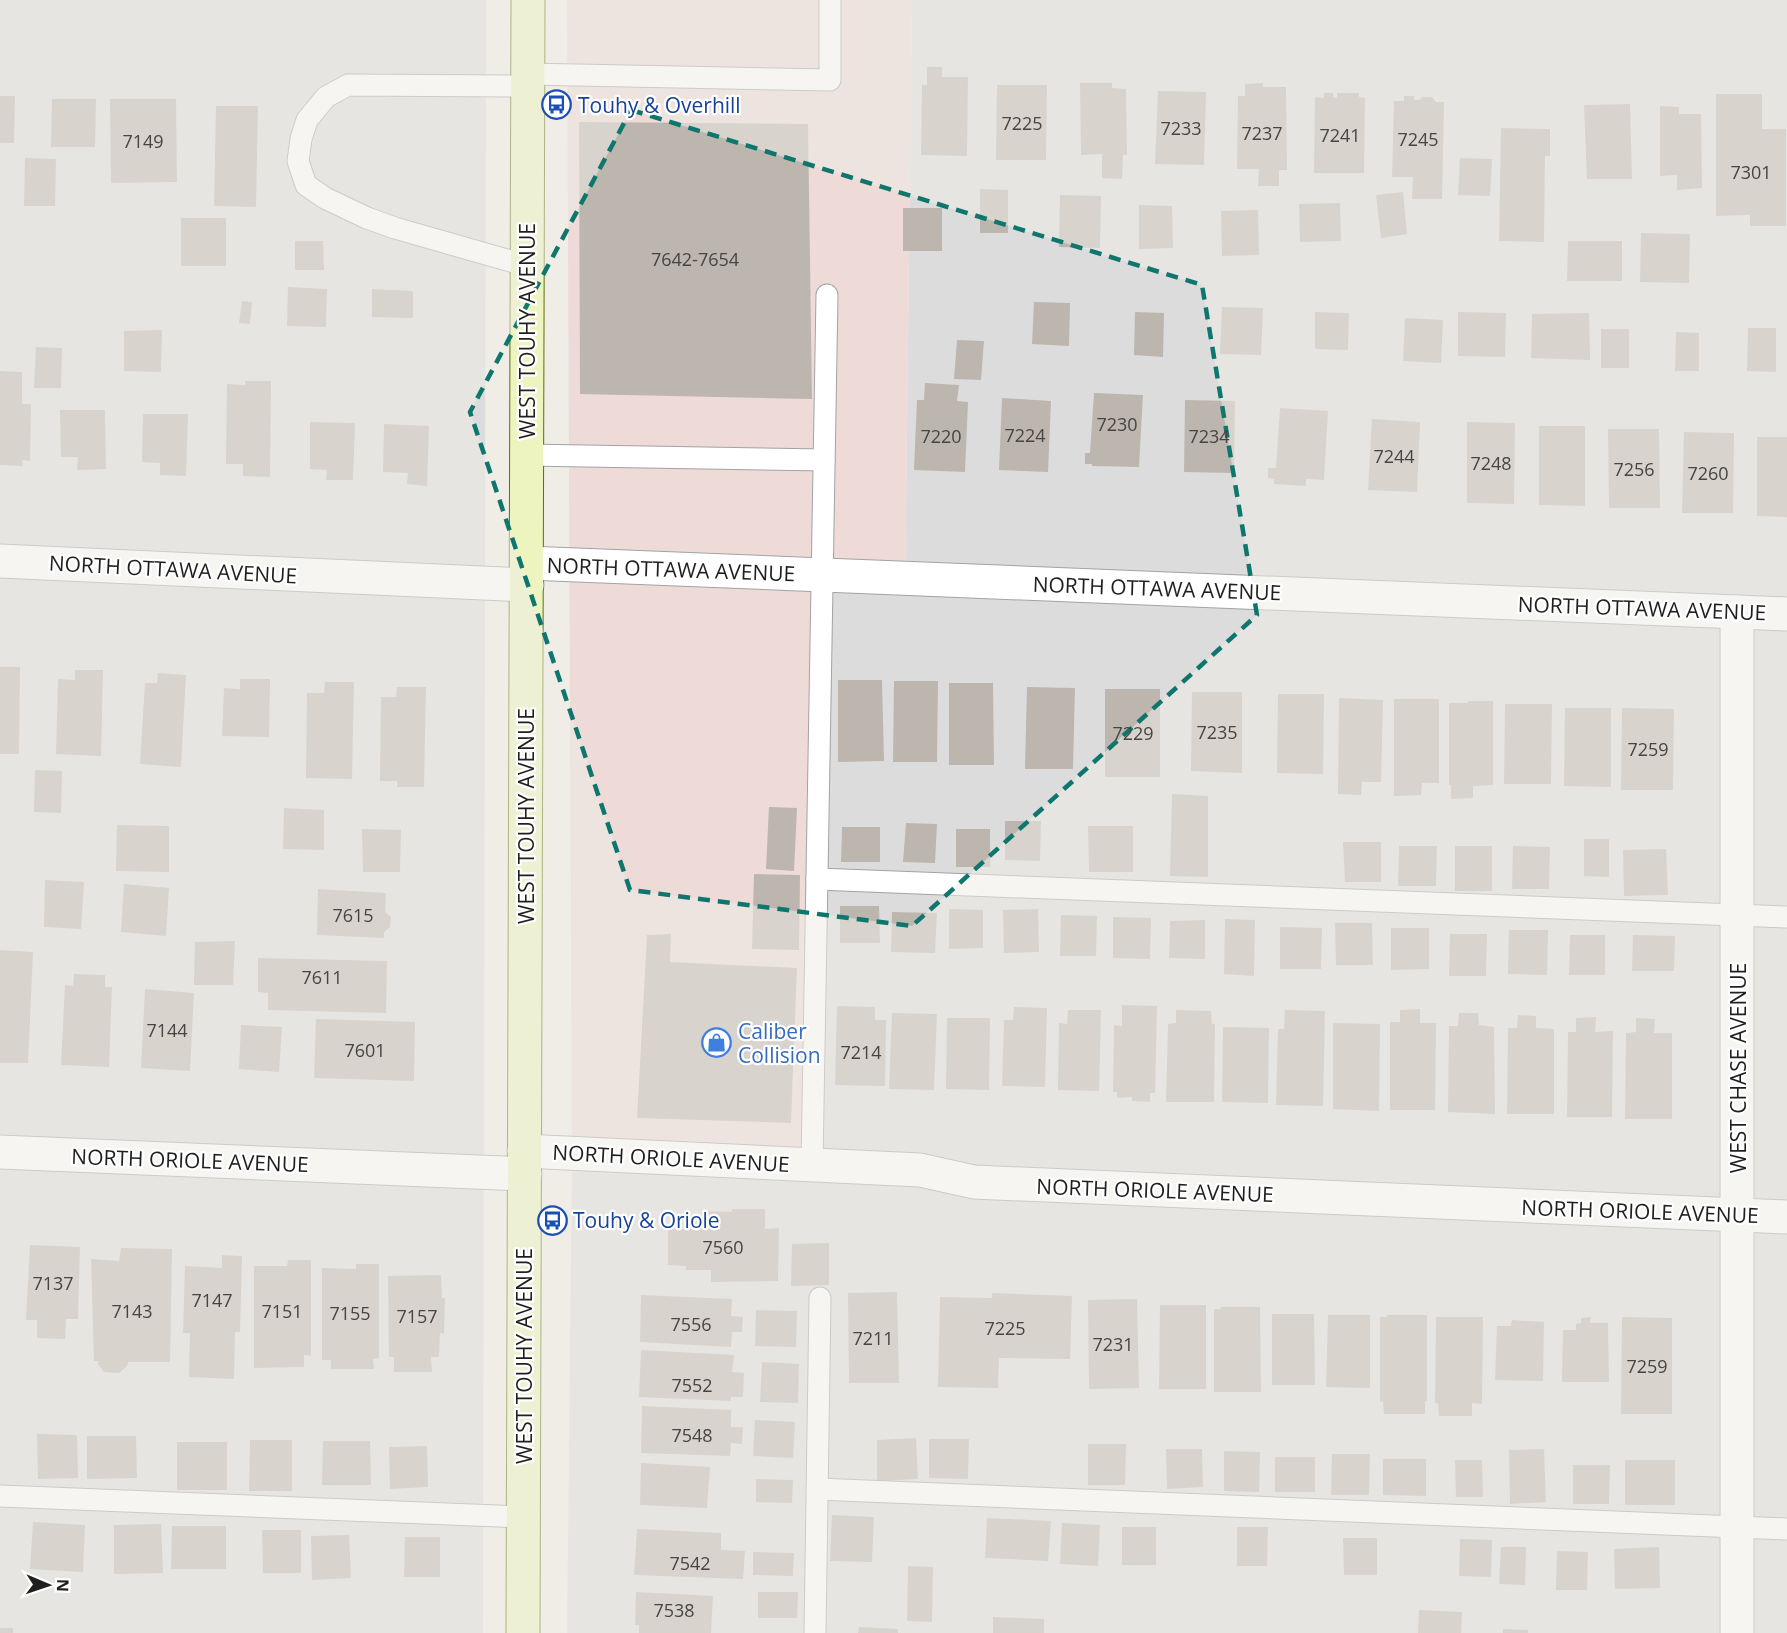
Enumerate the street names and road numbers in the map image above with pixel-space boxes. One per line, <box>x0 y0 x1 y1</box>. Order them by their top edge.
street label: WEST TOUHY AVENUE <box>513 223 541 439</box>
street label: NORTH OTTAWA AVENUE <box>48 549 298 589</box>
street label: NORTH OTTAWA AVENUE <box>546 551 796 587</box>
street label: NORTH OTTAWA AVENUE <box>1032 570 1282 606</box>
street label: NORTH OTTAWA AVENUE <box>1517 590 1767 626</box>
street label: WEST TOUHY AVENUE <box>512 708 540 924</box>
street label: WEST CHASE AVENUE <box>1724 963 1752 1173</box>
street label: NORTH ORIOLE AVENUE <box>552 1138 790 1178</box>
street label: NORTH ORIOLE AVENUE <box>71 1142 309 1178</box>
street label: NORTH ORIOLE AVENUE <box>1036 1172 1274 1208</box>
street label: NORTH ORIOLE AVENUE <box>1521 1193 1759 1229</box>
street label: WEST TOUHY AVENUE <box>510 1248 538 1464</box>

